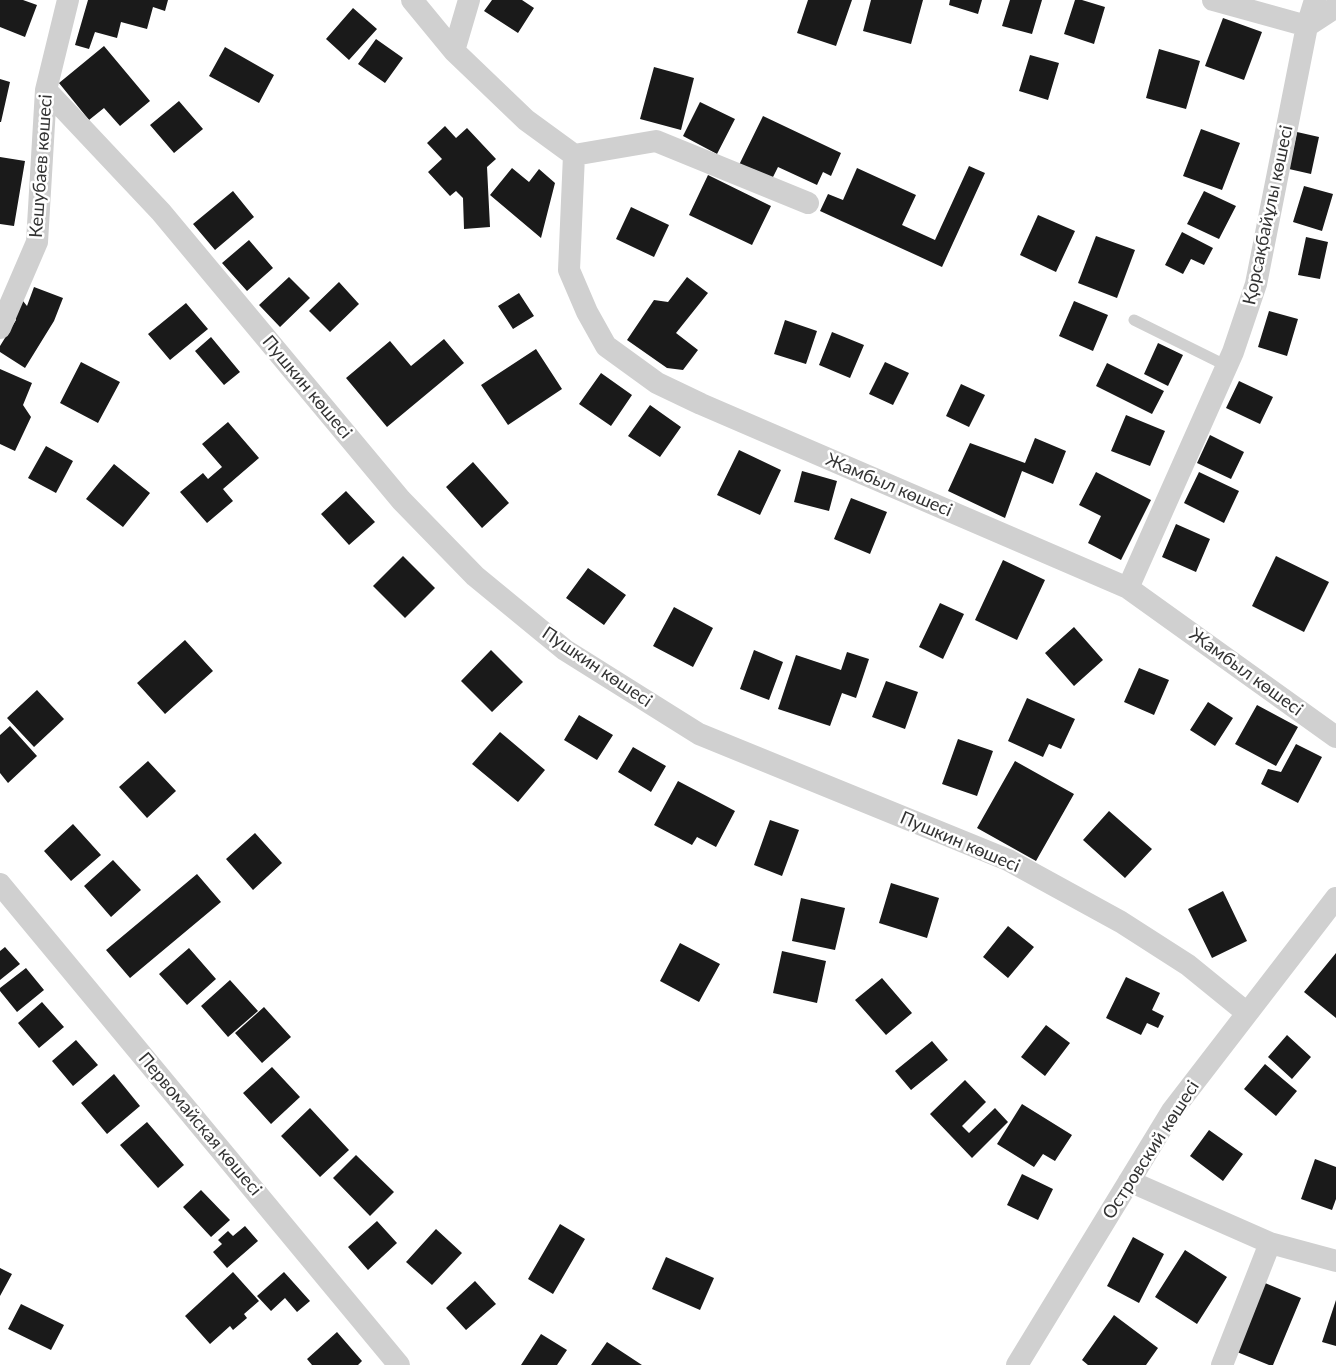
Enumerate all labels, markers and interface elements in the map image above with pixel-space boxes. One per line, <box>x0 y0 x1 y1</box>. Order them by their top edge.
street label: Кешубаев көшесі <box>25 93 57 239</box>
street label: Қорсақбайұлы көшесі <box>1238 123 1298 307</box>
street label: Пушкин көшесі <box>258 331 356 443</box>
street label: Жамбыл көшесі <box>823 449 955 521</box>
street label: Пушкин көшесі <box>538 622 656 712</box>
street label: Жамбыл көшесі <box>1185 624 1307 720</box>
street label: Пушкин көшесі <box>897 807 1023 877</box>
street label: Первомайская көшесі <box>134 1048 266 1200</box>
street label: Островский көшесі <box>1098 1077 1204 1223</box>

